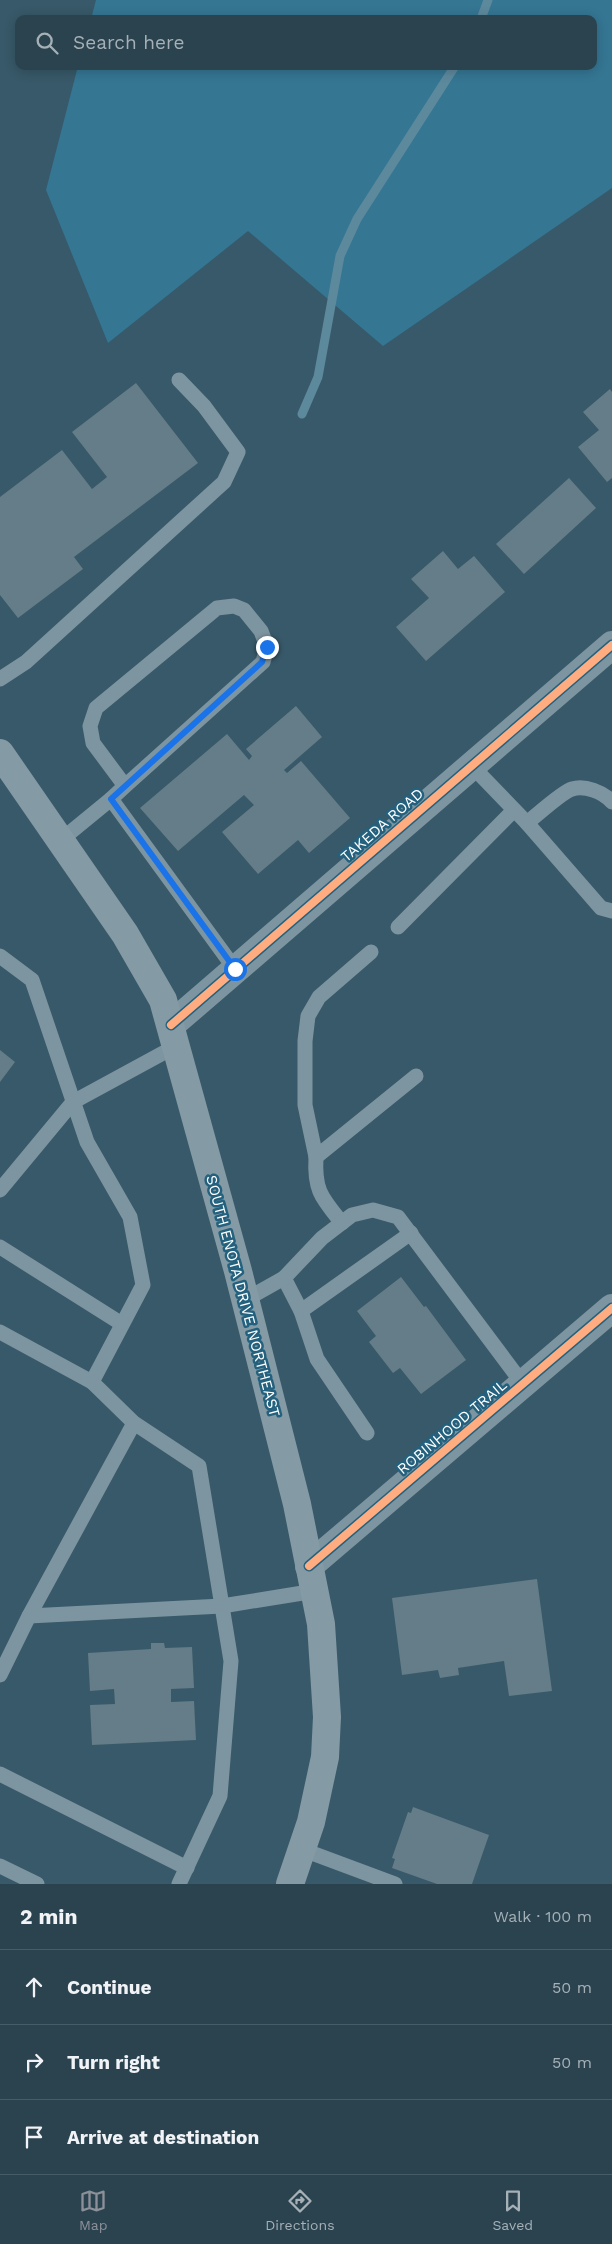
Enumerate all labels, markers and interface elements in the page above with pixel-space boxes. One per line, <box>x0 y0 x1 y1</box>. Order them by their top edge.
search box <box>15 15 597 70</box>
icon: search <box>33 29 61 57</box>
text: Search here <box>73 31 184 54</box>
route end <box>256 636 279 659</box>
street label: TAKEDA ROAD <box>337 784 427 866</box>
route start <box>224 958 247 981</box>
street label: SOUTH ENOTA DRIVE NORTHEAST <box>202 1173 284 1419</box>
street label: ROBINHOOD TRAIL <box>393 1376 511 1478</box>
text: 2 min <box>20 1904 77 1929</box>
text: Walk · 100 m <box>494 1907 592 1926</box>
icon: ahead <box>20 1973 48 2001</box>
text: Continue <box>67 1976 151 1999</box>
text: 50 m <box>552 1978 592 1997</box>
icon: right <box>20 2048 48 2076</box>
text: Turn right <box>67 2051 160 2074</box>
text: 50 m <box>552 2053 592 2072</box>
icon: arrive <box>20 2123 48 2151</box>
text: Arrive at destination <box>67 2126 259 2149</box>
tab: Map <box>79 2187 108 2233</box>
tab: Directions <box>265 2187 335 2233</box>
tab: Saved <box>492 2187 533 2233</box>

